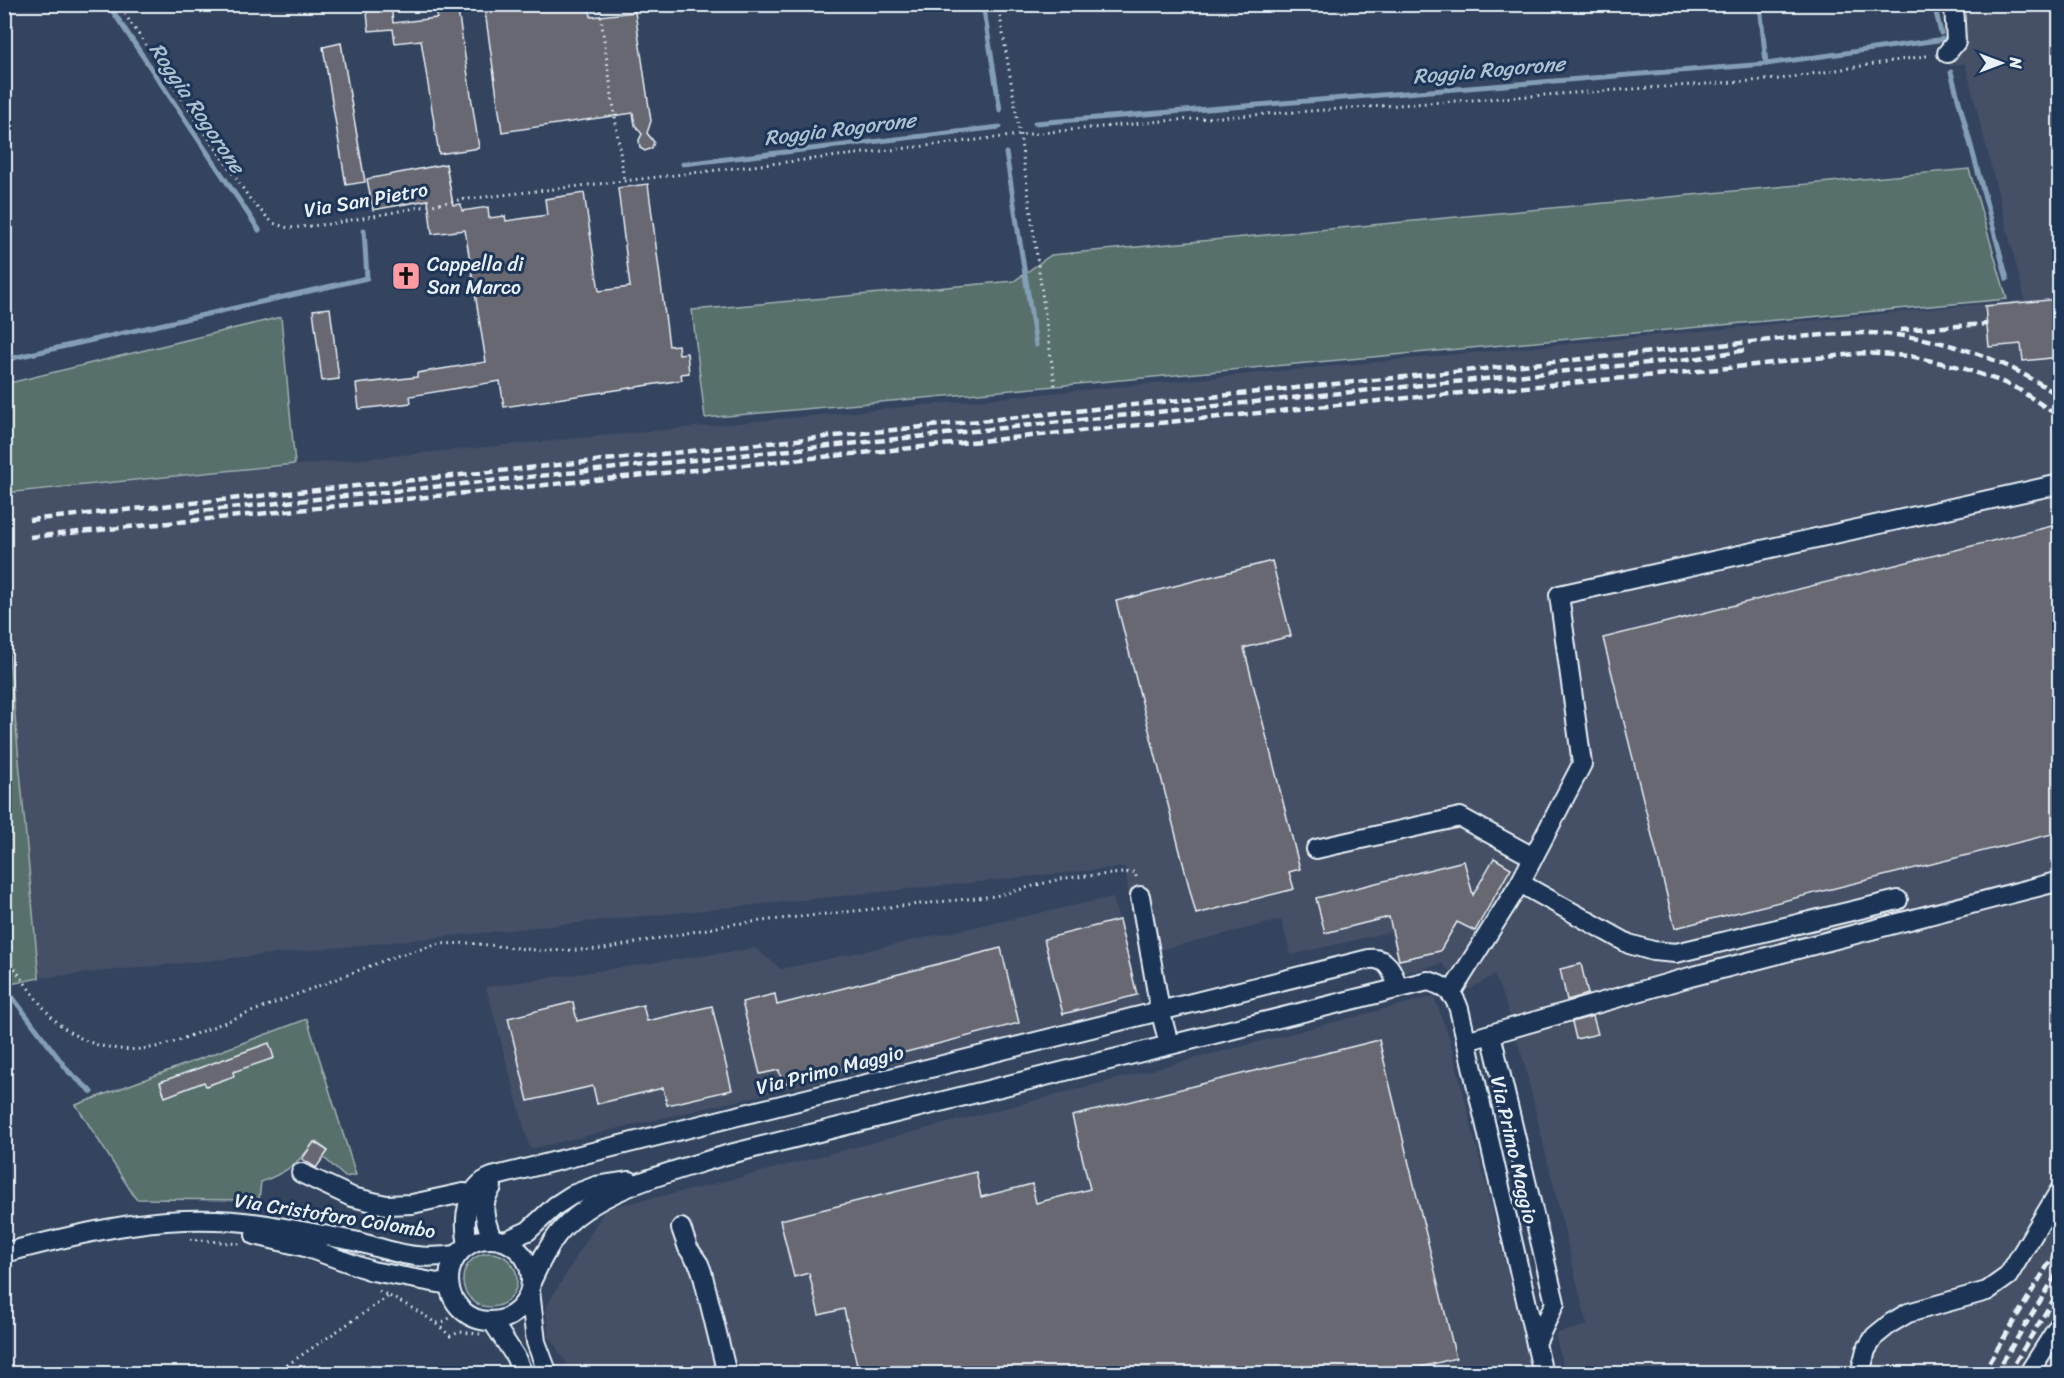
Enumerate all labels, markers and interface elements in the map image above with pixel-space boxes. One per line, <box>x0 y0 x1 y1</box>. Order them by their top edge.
north arrow <box>1971 33 2031 93</box>
water label: Roggia Rogorone <box>139 34 257 184</box>
water label: Roggia Rogorone <box>1412 44 1569 96</box>
text: N <box>2001 56 2030 69</box>
water label: Roggia Rogorone <box>762 101 920 157</box>
street label: Via San Pietro <box>301 172 431 228</box>
place label: Cappella di San Marco <box>427 247 525 305</box>
church icon: Cappella di San Marco <box>390 260 422 292</box>
street label: Via Primo Maggio <box>753 1035 907 1105</box>
street label: Via Primo Maggio <box>1480 1073 1548 1227</box>
street label: Via Cristoforo Colombo <box>232 1183 438 1249</box>

